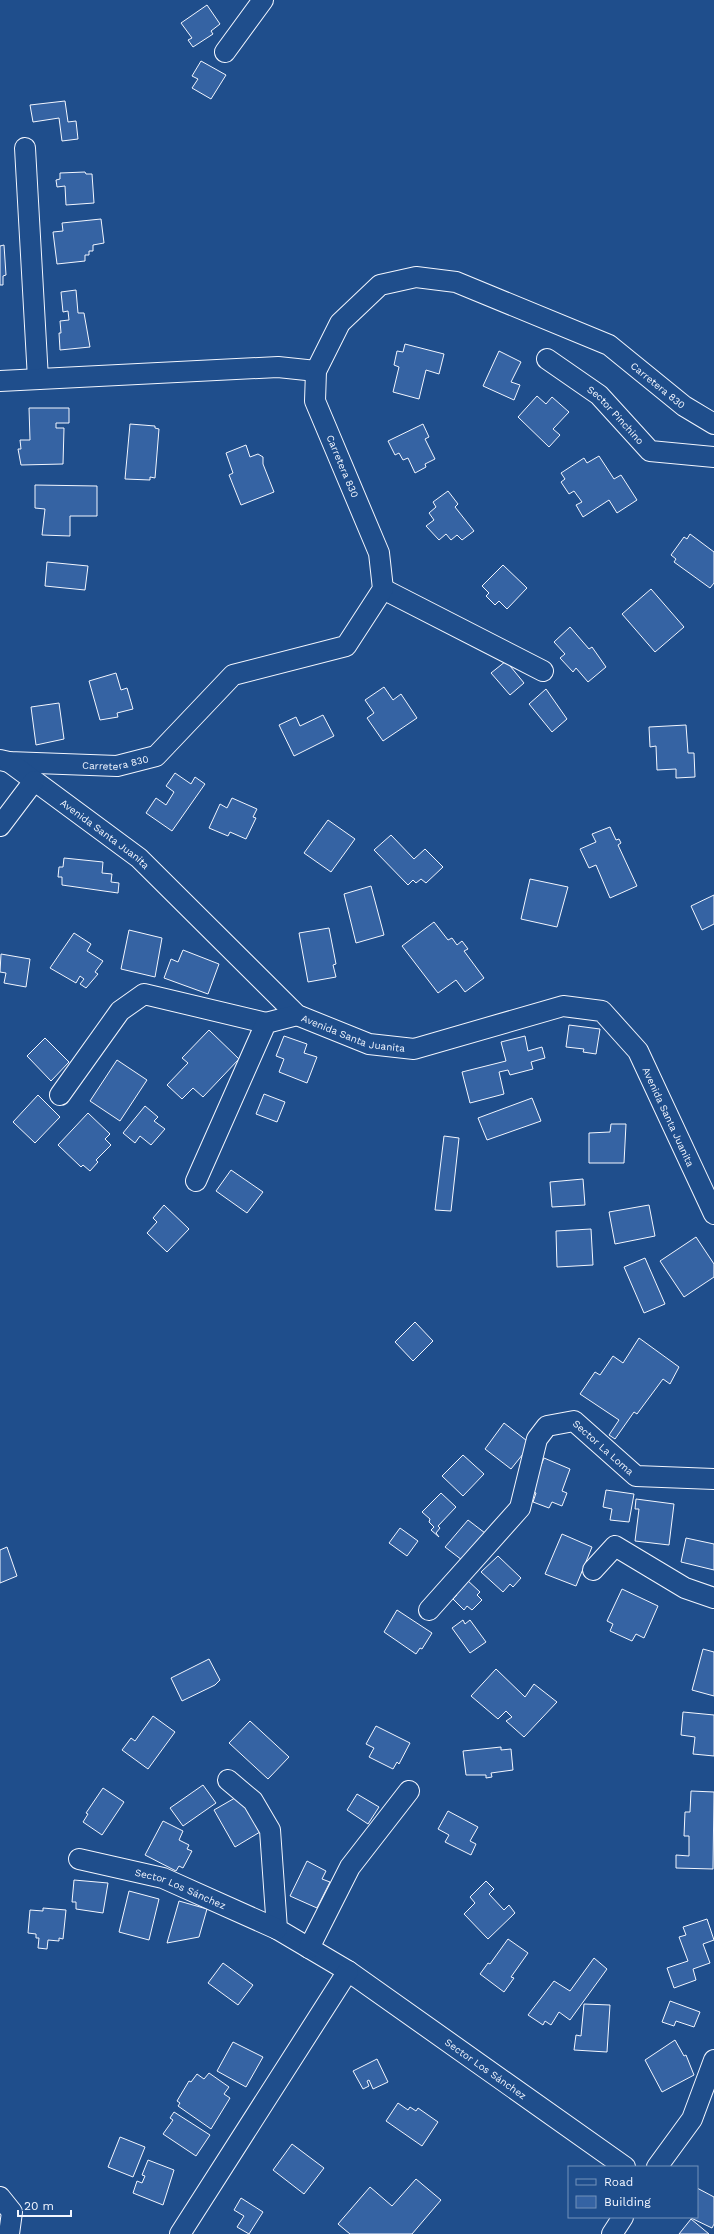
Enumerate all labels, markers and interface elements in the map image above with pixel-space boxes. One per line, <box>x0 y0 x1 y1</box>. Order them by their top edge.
street label: Carretera 830 <box>628 360 687 411</box>
street label: Sector Pinchino <box>585 384 646 447</box>
street label: Carretera 830 <box>324 433 361 499</box>
street label: Carretera 830 <box>82 753 150 772</box>
street label: Avenida Santa Juanita <box>58 797 152 871</box>
street label: Avenida Santa Juanita <box>300 1012 406 1054</box>
street label: Avenida Santa Juanita <box>640 1066 696 1169</box>
street label: Sector La Loma <box>571 1418 636 1477</box>
street label: Sector Los Sánchez <box>134 1867 227 1911</box>
street label: Sector Los Sánchez <box>443 2037 528 2102</box>
legend <box>568 2166 698 2218</box>
text: Road <box>604 2175 633 2189</box>
scale bar <box>18 2192 71 2218</box>
text: Building <box>604 2195 651 2209</box>
text: 20 m <box>24 2199 54 2213</box>

